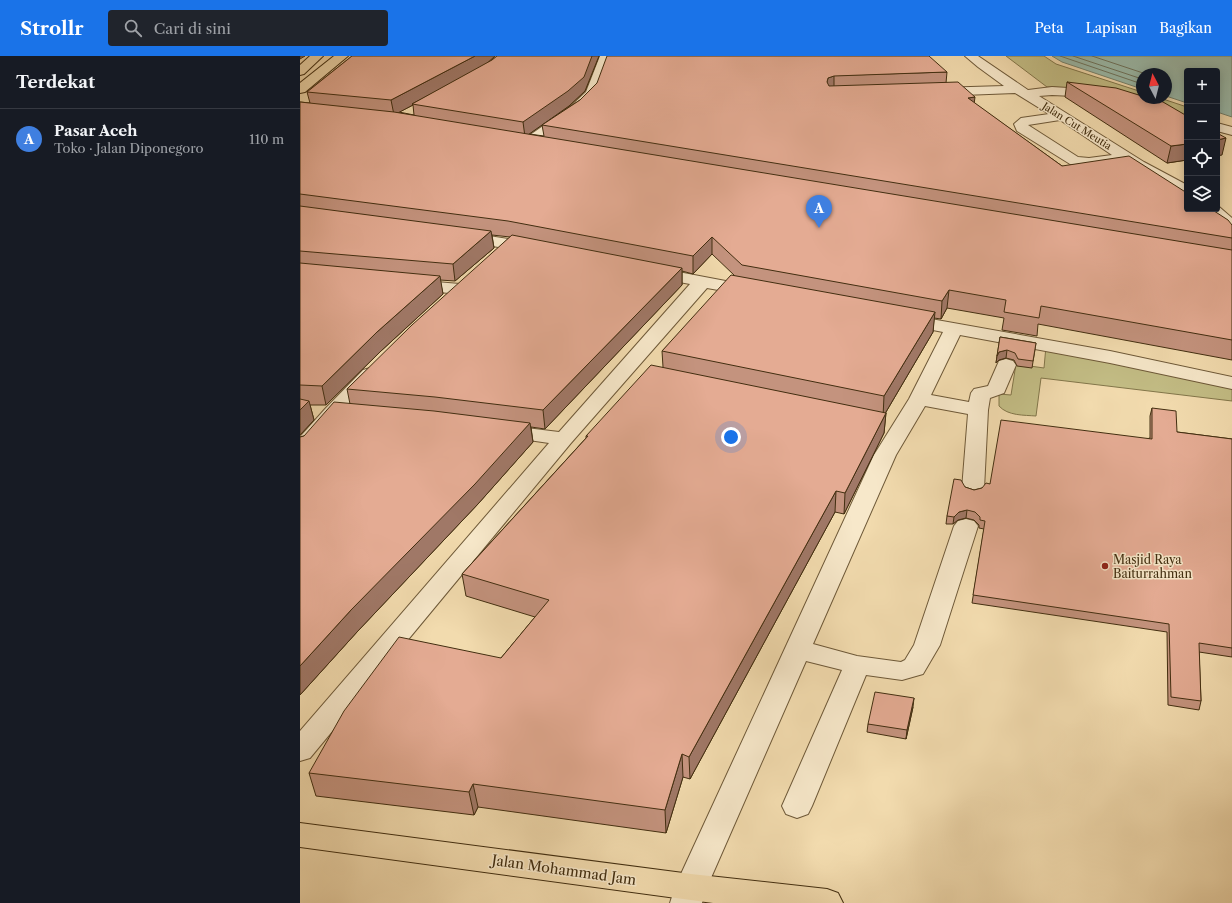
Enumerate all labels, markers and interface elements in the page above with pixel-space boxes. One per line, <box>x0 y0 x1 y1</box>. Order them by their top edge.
search box <box>108 10 388 46</box>
text: Strollr <box>20 17 84 40</box>
icon: search <box>122 17 144 39</box>
text: Cari di sini <box>154 19 231 38</box>
text: Peta <box>1034 19 1064 37</box>
text: Lapisan <box>1086 19 1137 37</box>
text: Bagikan <box>1159 19 1212 37</box>
north arrow <box>1136 68 1172 104</box>
map controls <box>1184 68 1220 212</box>
button: + <box>1184 68 1220 104</box>
text: Terdekat <box>16 72 95 92</box>
street label: Jalan Cut Meutia <box>1038 98 1115 153</box>
button: − <box>1184 104 1220 140</box>
text: Pasar Aceh <box>54 121 138 140</box>
text: A <box>24 131 34 147</box>
text: 110 m <box>249 131 284 147</box>
text: Toko · Jalan Diponegoro <box>54 140 204 156</box>
button: locate <box>1184 140 1220 176</box>
button: layers <box>1184 176 1220 212</box>
pin: A <box>806 195 832 228</box>
your location <box>721 427 741 447</box>
place label: Masjid Raya Baiturrahman <box>1113 552 1192 581</box>
marker: Masjid Raya Baiturrahman <box>1100 561 1110 571</box>
street label: Jalan Mohammad Jam <box>489 851 637 889</box>

